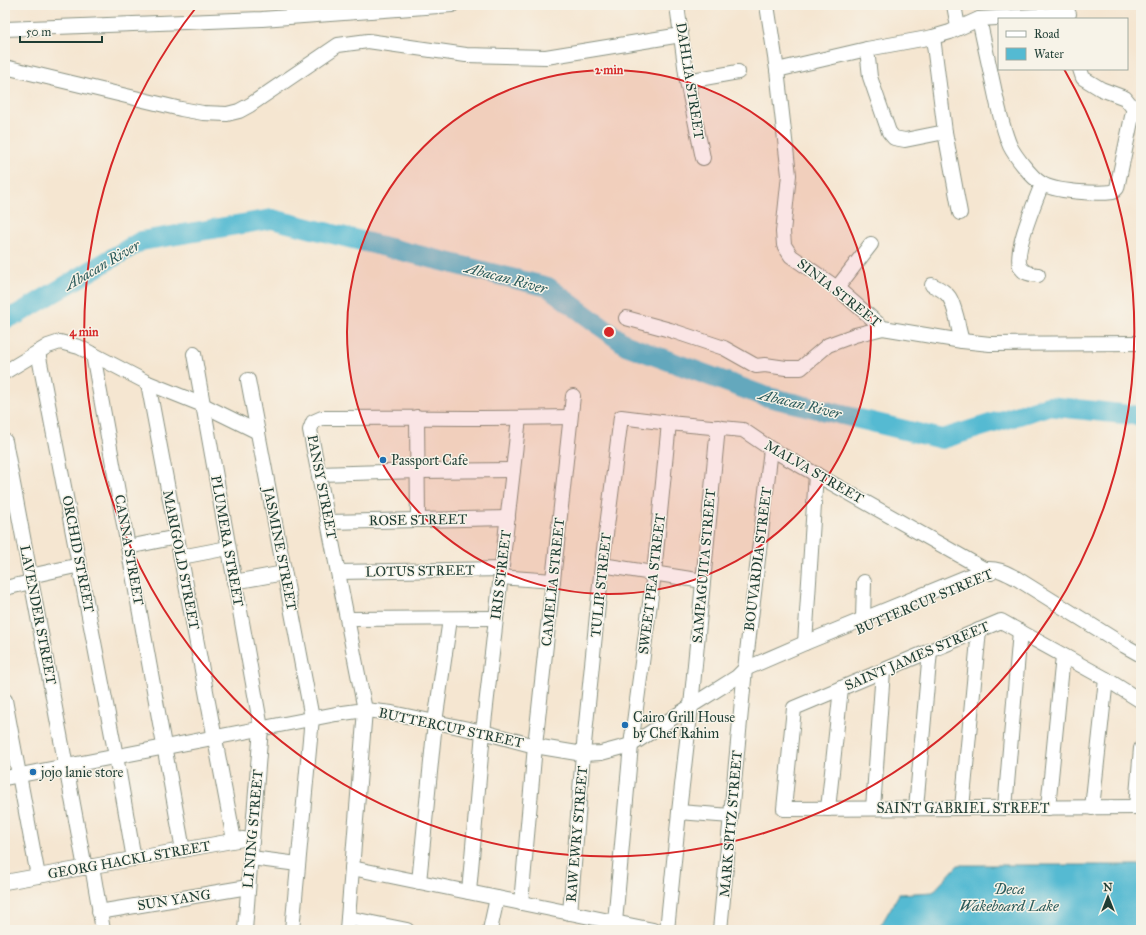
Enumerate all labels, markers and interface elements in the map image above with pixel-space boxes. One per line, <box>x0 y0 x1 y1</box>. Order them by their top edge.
scale bar <box>20 18 102 44</box>
legend <box>998 18 1128 70</box>
street label: DAHLIA STREET <box>672 21 708 141</box>
text: 50 m <box>26 25 51 39</box>
text: Road <box>1034 27 1060 41</box>
text: Water <box>1034 47 1064 61</box>
text: 2 min <box>595 63 624 77</box>
water label: Abacan River <box>59 236 144 295</box>
street label: SINIA STREET <box>794 255 885 331</box>
water label: Abacan River <box>461 258 550 298</box>
text: 4 min <box>69 325 99 340</box>
centre of rings <box>602 325 616 339</box>
water label: Abacan River <box>755 385 844 423</box>
street label: PANSY STREET <box>304 433 341 541</box>
street label: MALVA STREET <box>762 437 867 507</box>
place label: Passport Cafe <box>391 452 468 469</box>
marker: Passport Cafe <box>378 455 388 465</box>
street label: PLUMERA STREET <box>207 474 247 608</box>
street label: JASMINE STREET <box>258 484 300 613</box>
street label: BOUVARDIA STREET <box>741 485 775 632</box>
street label: SAMPAGUITA STREET <box>689 488 719 644</box>
street label: MARIGOLD STREET <box>159 489 203 632</box>
street label: CANNA STREET <box>111 493 147 607</box>
street label: ORCHID STREET <box>58 494 98 614</box>
street label: ROSE STREET <box>369 511 468 529</box>
street label: SWEET PEA STREET <box>635 512 669 655</box>
street label: CAMELIA STREET <box>538 516 568 647</box>
street label: IRIS STREET <box>487 529 515 621</box>
street label: TULIP STREET <box>587 531 615 638</box>
street label: LAVENDER STREET <box>16 544 60 687</box>
street label: LOTUS STREET <box>365 562 475 580</box>
street label: BUTTERCUP STREET <box>853 565 996 639</box>
street label: SAINT JAMES STREET <box>842 618 993 695</box>
street label: BUTTERCUP STREET <box>377 704 525 752</box>
place label: Cairo Grill House by Chef Rahim <box>633 709 735 742</box>
marker: Cairo Grill House by Chef Rahim <box>620 720 630 730</box>
street label: MARK SPITZ STREET <box>716 750 746 898</box>
place label: jojo lanie store <box>39 764 123 781</box>
street label: RAW EWRY STREET <box>563 765 591 903</box>
marker: jojo lanie store <box>28 767 38 777</box>
street label: LI NING STREET <box>239 768 267 889</box>
street label: SAINT GABRIEL STREET <box>876 800 1050 817</box>
street label: GEORG HACKL STREET <box>46 837 212 883</box>
north arrow <box>1088 877 1128 917</box>
water label: Deca Wakeboard Lake <box>959 880 1059 915</box>
text: N <box>1103 881 1113 894</box>
street label: SUN YANG <box>136 886 212 914</box>

